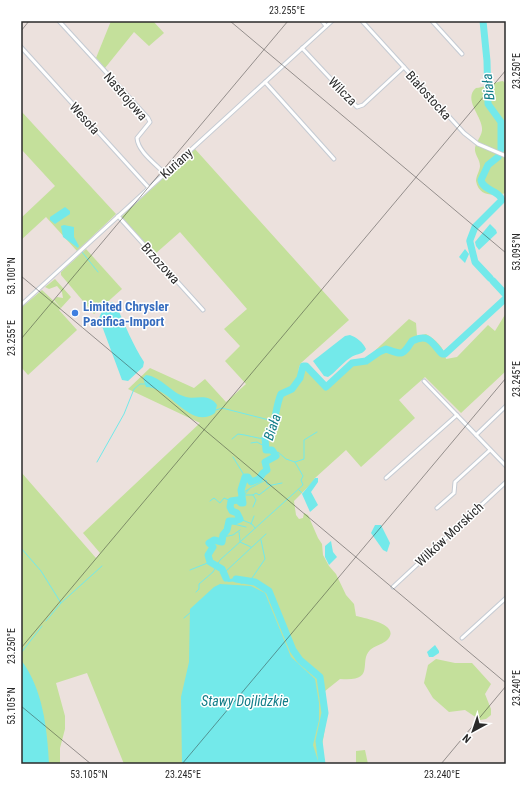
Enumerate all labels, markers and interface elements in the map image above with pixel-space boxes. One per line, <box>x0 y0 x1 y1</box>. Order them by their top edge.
text: 23.255°E <box>269 5 305 16</box>
text: 23.250°E <box>511 53 522 89</box>
street label: Białostocka <box>403 68 454 123</box>
street label: Nastrojowa <box>101 69 150 123</box>
water label: Biała <box>479 73 497 101</box>
street label: Wilcza <box>325 74 360 109</box>
street label: Wesoła <box>66 99 103 137</box>
street label: Kuriany <box>157 145 196 182</box>
text: 53.095°N <box>511 233 522 271</box>
street label: Brzozowa <box>138 240 183 287</box>
text: 53.100°N <box>6 257 17 295</box>
place label: Limited Chrysler Pacifica-Import <box>83 299 169 329</box>
marker: Limited Chrysler Pacifica-Import <box>70 308 80 318</box>
text: 23.255°E <box>6 320 17 356</box>
text: 23.245°E <box>511 361 522 397</box>
water label: Biała <box>260 412 284 442</box>
street label: Wilków Morskich <box>412 499 486 570</box>
text: 23.250°E <box>6 628 17 664</box>
text: 23.240°E <box>511 670 522 706</box>
text: 53.105°N <box>6 687 17 725</box>
water label: Stawy Dojlidzkie <box>201 693 289 709</box>
north arrow <box>453 711 493 751</box>
text: N <box>460 731 474 745</box>
text: 53.105°N <box>70 769 108 780</box>
text: 23.245°E <box>165 769 201 780</box>
text: 23.240°E <box>424 769 460 780</box>

